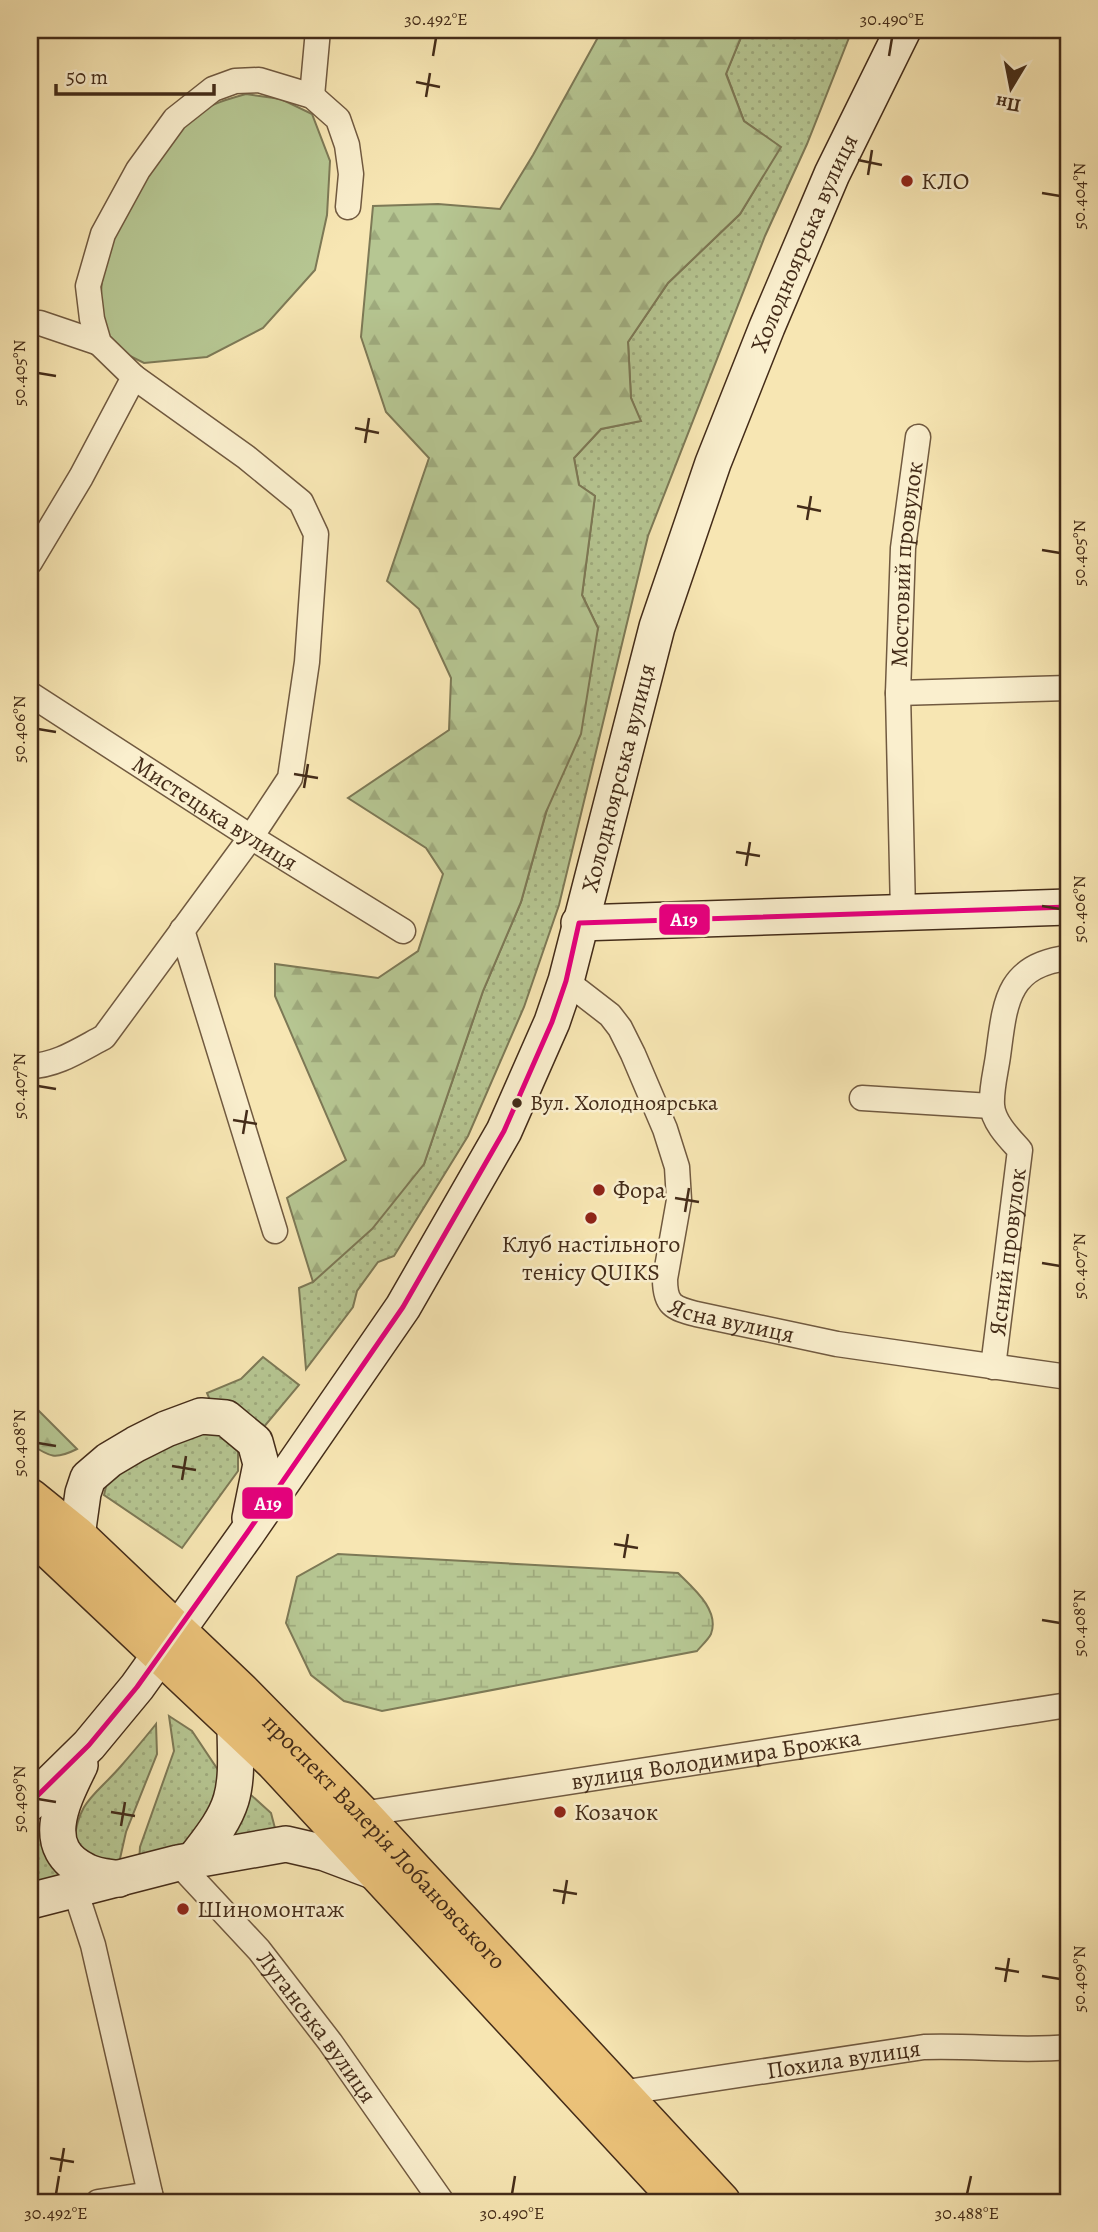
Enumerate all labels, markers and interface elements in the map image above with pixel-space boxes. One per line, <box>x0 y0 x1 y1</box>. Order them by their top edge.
text: 30.492°E <box>404 7 468 31</box>
text: 30.490°E <box>860 7 924 31</box>
scale bar <box>56 52 214 96</box>
north arrow <box>976 52 1046 122</box>
text: 50 m <box>66 63 108 91</box>
text: Пн <box>994 89 1023 119</box>
street label: Холодноярська вулиця <box>743 128 865 357</box>
text: 50.404°N <box>1067 162 1091 230</box>
place label: КЛО <box>921 165 969 197</box>
marker: КЛО <box>899 173 915 189</box>
text: 50.405°N <box>7 340 31 406</box>
street label: Мостовий провулок <box>883 459 931 668</box>
text: 50.405°N <box>1067 520 1091 586</box>
street label: Холодноярська вулиця <box>573 660 663 896</box>
text: 50.406°N <box>7 695 31 763</box>
street label: Мистецька вулиця <box>126 748 304 878</box>
text: 50.406°N <box>1067 875 1091 943</box>
line badge: А19 <box>658 903 711 936</box>
text: А19 <box>669 907 698 933</box>
text: 50.407°N <box>7 1053 31 1119</box>
place label: Вул. Холодноярська <box>530 1088 719 1118</box>
marker: Вул. Холодноярська <box>510 1096 524 1110</box>
street label: Ясний провулок <box>981 1166 1034 1338</box>
place label: Фора <box>613 1174 666 1206</box>
marker: Фора <box>591 1182 607 1198</box>
marker: Клуб настільного тенісу QUIKS <box>583 1210 599 1226</box>
place label: Клуб настільного тенісу QUIKS <box>502 1228 681 1288</box>
text: 50.407°N <box>1067 1233 1091 1299</box>
street label: Ясна вулиця <box>663 1290 797 1350</box>
text: 50.408°N <box>7 1409 31 1477</box>
line badge: А19 <box>241 1486 294 1520</box>
text: А19 <box>253 1491 282 1517</box>
text: 50.408°N <box>1067 1589 1091 1657</box>
street label: проспект Валерія Лобановського <box>255 1707 513 1976</box>
street label: вулиця Володимира Брожка <box>569 1721 863 1797</box>
text: 50.409°N <box>7 1765 31 1833</box>
place label: Козачок <box>574 1796 658 1828</box>
marker: Козачок <box>552 1804 568 1820</box>
place label: Шиномонтаж <box>197 1893 344 1925</box>
marker: Шиномонтаж <box>175 1901 191 1917</box>
street label: Луганська вулиця <box>249 1944 384 2110</box>
text: 50.409°N <box>1067 1945 1091 2013</box>
street label: Похила вулиця <box>764 2032 923 2087</box>
text: 30.492°E <box>24 2201 88 2225</box>
text: 30.490°E <box>480 2201 544 2225</box>
text: 30.488°E <box>935 2201 999 2225</box>

